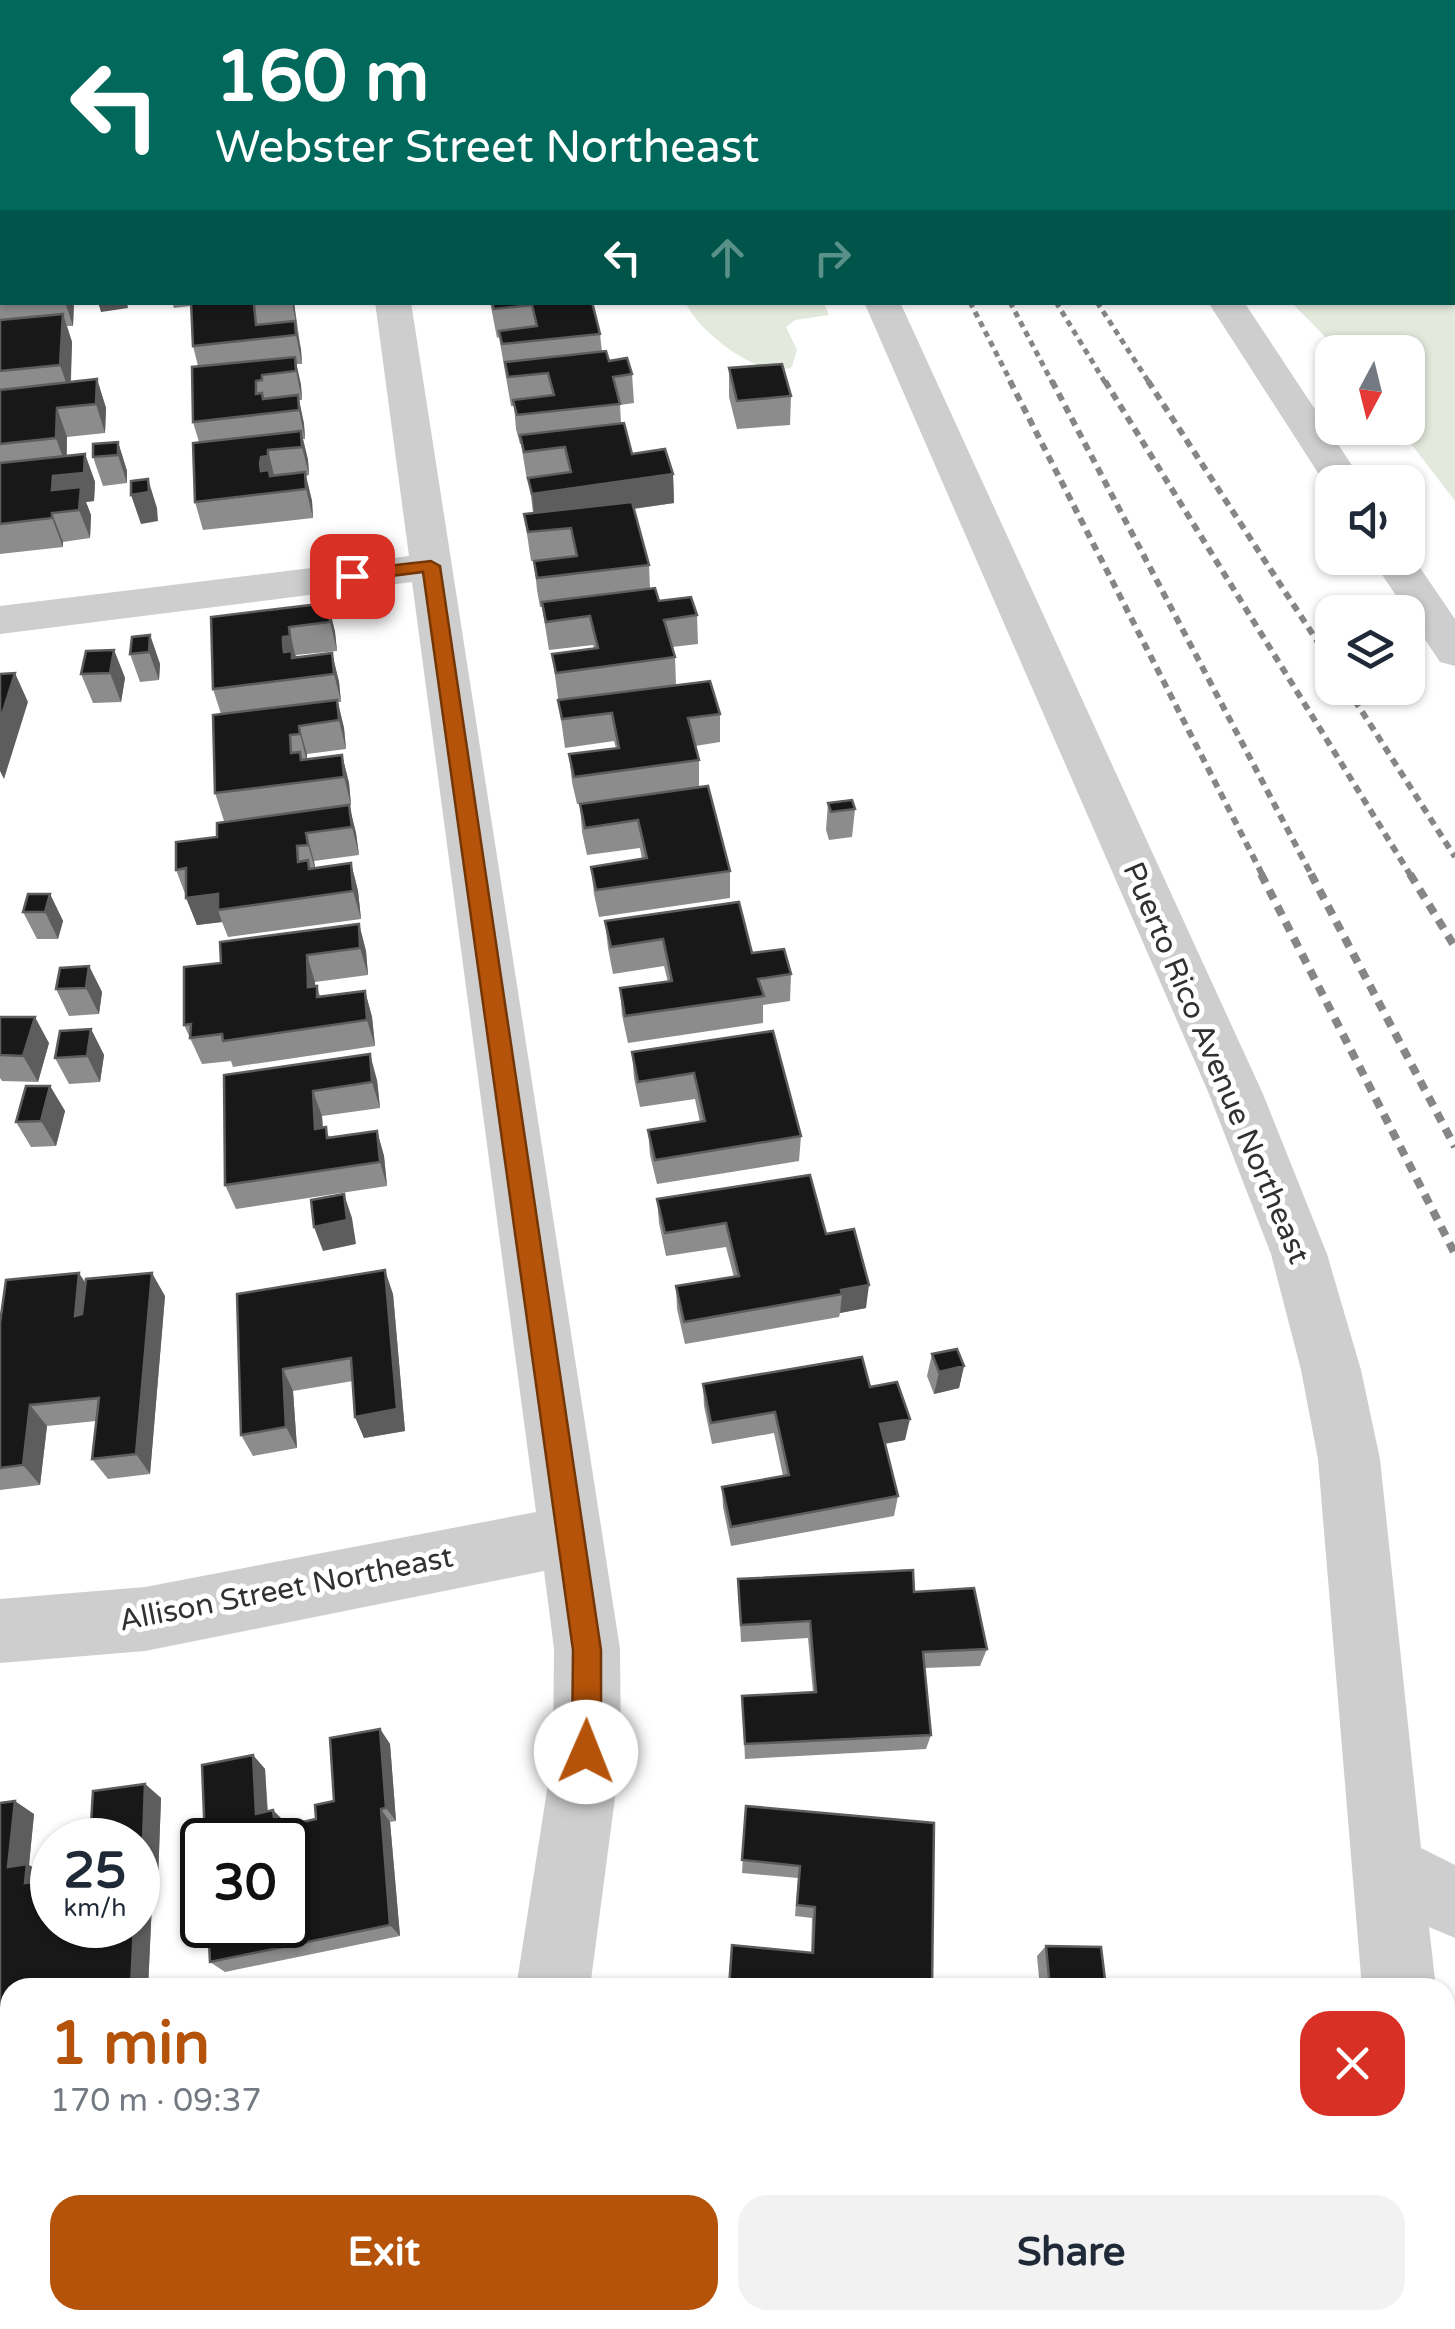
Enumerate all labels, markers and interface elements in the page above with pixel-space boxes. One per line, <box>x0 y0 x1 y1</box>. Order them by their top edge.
text: 160 m <box>215 36 429 120</box>
icon: left <box>50 40 180 170</box>
text: Webster Street Northeast <box>215 121 759 175</box>
icon: left <box>595 230 650 285</box>
icon: ahead <box>700 230 755 285</box>
icon: right <box>805 230 860 285</box>
north arrow <box>1315 335 1425 445</box>
map controls <box>1315 335 1425 705</box>
button: sound <box>1315 465 1425 575</box>
pin <box>310 534 395 619</box>
icon: arrive <box>325 549 380 604</box>
button: layers <box>1315 595 1425 705</box>
street label: Puerto Rico Avenue Northeast <box>1114 857 1318 1269</box>
street label: Allison Street Northeast <box>116 1538 456 1640</box>
position arrow <box>534 1700 638 1804</box>
speed limit sign: 30 <box>180 1818 310 1948</box>
text: 25 <box>64 1841 126 1901</box>
text: km/h <box>64 1893 126 1923</box>
text: 1 min <box>50 2008 210 2080</box>
button: close <box>1300 2011 1405 2116</box>
text: 170 m · 09:37 <box>50 2082 262 2120</box>
button: Exit <box>50 2195 718 2310</box>
button: Share <box>738 2195 1405 2310</box>

